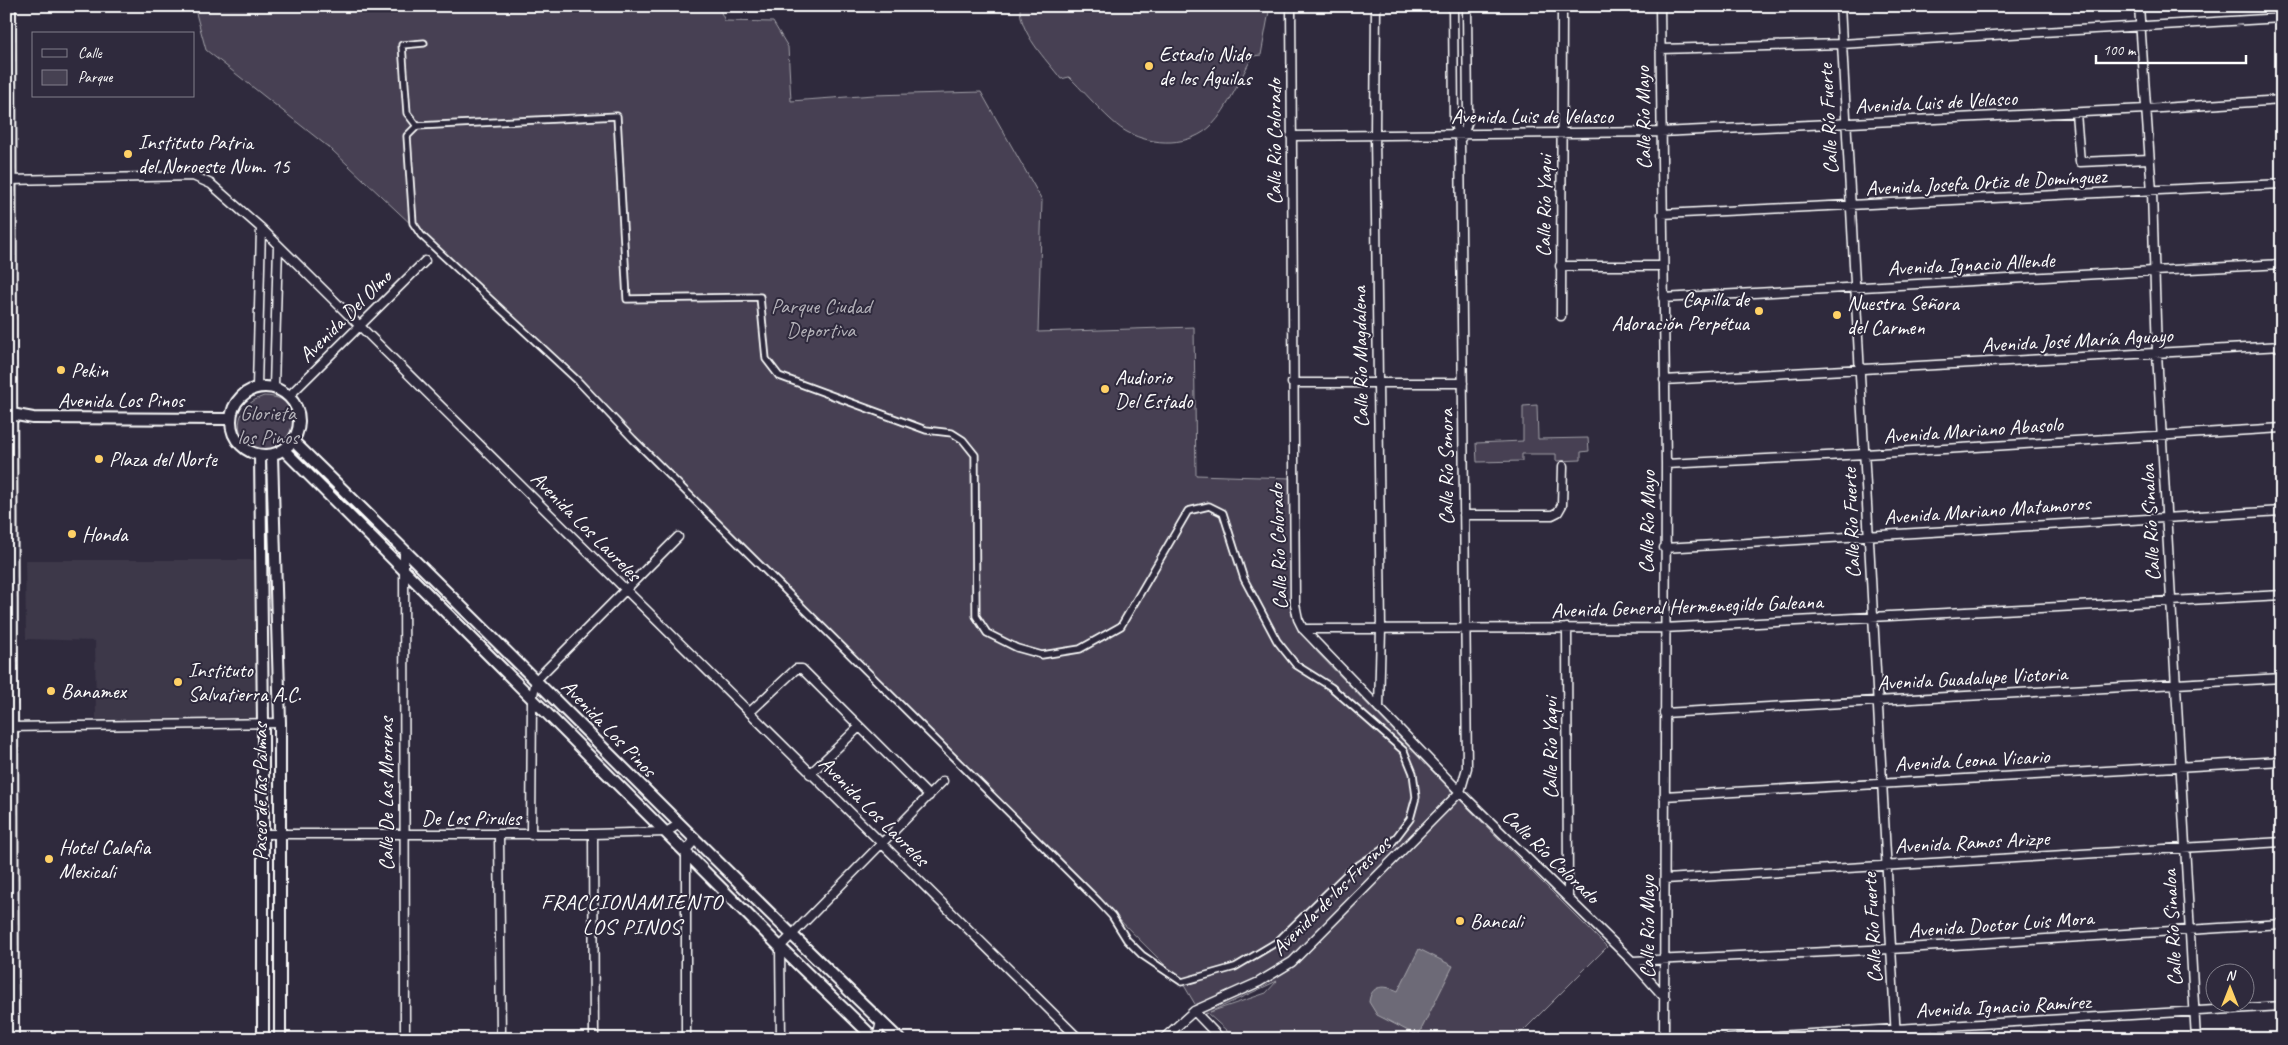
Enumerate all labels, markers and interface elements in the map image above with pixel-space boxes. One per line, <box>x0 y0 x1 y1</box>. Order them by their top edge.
legend <box>32 32 195 98</box>
scale bar <box>2096 32 2246 64</box>
place label: Estadio Nido de los Águilas <box>1159 41 1253 91</box>
text: 100 m <box>2103 41 2137 60</box>
text: Calle <box>78 44 103 63</box>
marker: Estadio Nido de los Águilas <box>1143 60 1155 72</box>
street label: Calle Río Fuerte <box>1812 61 1844 175</box>
street label: Calle Río Mayo <box>1629 65 1657 170</box>
text: Parque <box>78 68 114 87</box>
street label: Calle Río Colorado <box>1261 77 1287 205</box>
street label: Avenida Luis de Velasco <box>1854 85 2019 119</box>
street label: Avenida Luis de Velasco <box>1451 103 1615 129</box>
place label: Instituto Patria del Noroeste Num. 15 <box>138 129 291 179</box>
marker: Instituto Patria del Noroeste Num. 15 <box>122 148 134 160</box>
street label: Calle Río Yaqui <box>1530 152 1558 257</box>
street label: Avenida Josefa Ortiz de Domínguez <box>1865 163 2108 201</box>
street label: Avenida Ignacio Allende <box>1887 247 2056 281</box>
street label: Avenida Del Olmo <box>293 262 399 368</box>
street label: Calle Río Magdalena <box>1346 285 1374 428</box>
place label: Capilla de Adoración Perpétua <box>1611 286 1751 336</box>
place label: Nuestra Señora del Carmen <box>1847 290 1961 340</box>
park label: Parque Ciudad Deportiva <box>771 293 875 343</box>
marker: Capilla de Adoración Perpétua <box>1753 305 1765 317</box>
marker: Nuestra Señora del Carmen <box>1831 309 1843 321</box>
street label: Avenida José María Aguayo <box>1981 322 2175 358</box>
place label: Pekin <box>71 357 109 383</box>
marker: Pekin <box>55 364 67 376</box>
place label: Audiorio Del Estado <box>1115 364 1194 414</box>
marker: Audiorio Del Estado <box>1099 383 1111 395</box>
street label: Avenida Los Pinos <box>58 387 186 413</box>
park label: Glorieta los Pinos <box>238 400 300 450</box>
street label: Calle Río Sonora <box>1433 407 1459 525</box>
street label: Avenida Mariano Abasolo <box>1883 411 2065 449</box>
place label: Plaza del Norte <box>109 446 218 472</box>
marker: Plaza del Norte <box>93 453 105 465</box>
street label: Calle Río Sinaloa <box>2134 463 2166 582</box>
street label: Avenida Los Laureles <box>525 465 648 588</box>
street label: Calle Río Fuerte <box>1836 465 1866 579</box>
street label: Calle Río Mayo <box>1633 469 1661 574</box>
street label: Calle Río Colorado <box>1263 481 1293 610</box>
street label: Avenida Mariano Matamoros <box>1883 490 2093 530</box>
place label: Honda <box>82 521 129 547</box>
marker: Honda <box>66 528 78 540</box>
street label: Avenida General Hermenegildo Galeana <box>1551 588 1825 624</box>
place label: Instituto Salvatierra A.C. <box>188 657 302 707</box>
street label: Avenida Guadalupe Victoria <box>1876 660 2070 696</box>
street label: Avenida Los Pinos <box>556 674 663 784</box>
marker: Instituto Salvatierra A.C. <box>172 676 184 688</box>
place label: Banamex <box>61 678 128 704</box>
marker: Banamex <box>45 685 57 697</box>
street label: Calle Río Yaqui <box>1537 694 1563 799</box>
street label: Calle De Las Moreras <box>373 716 399 871</box>
street label: Paseo de las Palmas <box>247 721 273 861</box>
street label: Avenida Leona Vicario <box>1894 743 2052 777</box>
street label: Avenida Los Laureles <box>813 750 936 873</box>
street label: Calle Río Colorado <box>1497 803 1607 911</box>
street label: De Los Pirules <box>421 805 523 831</box>
street label: Avenida Ramos Arizpe <box>1894 825 2052 859</box>
street label: Avenida de los Fresnos <box>1266 830 1397 961</box>
place label: Hotel Calafia Mexicali <box>59 834 152 884</box>
marker: Hotel Calafia Mexicali <box>43 853 55 865</box>
street label: Calle Río Sinaloa <box>2156 868 2188 987</box>
street label: Calle Río Fuerte <box>1856 870 1888 984</box>
street label: Calle Río Mayo <box>1634 874 1660 979</box>
district label: FRACCIONAMIENTO LOS PINOS <box>541 888 724 941</box>
street label: Avenida Doctor Luis Mora <box>1908 904 2097 943</box>
place label: Bancali <box>1470 908 1526 934</box>
marker: Bancali <box>1454 915 1466 927</box>
north arrow <box>2206 962 2256 1012</box>
text: N <box>2226 967 2237 984</box>
street label: Avenida Ignacio Ramírez <box>1915 988 2093 1024</box>

